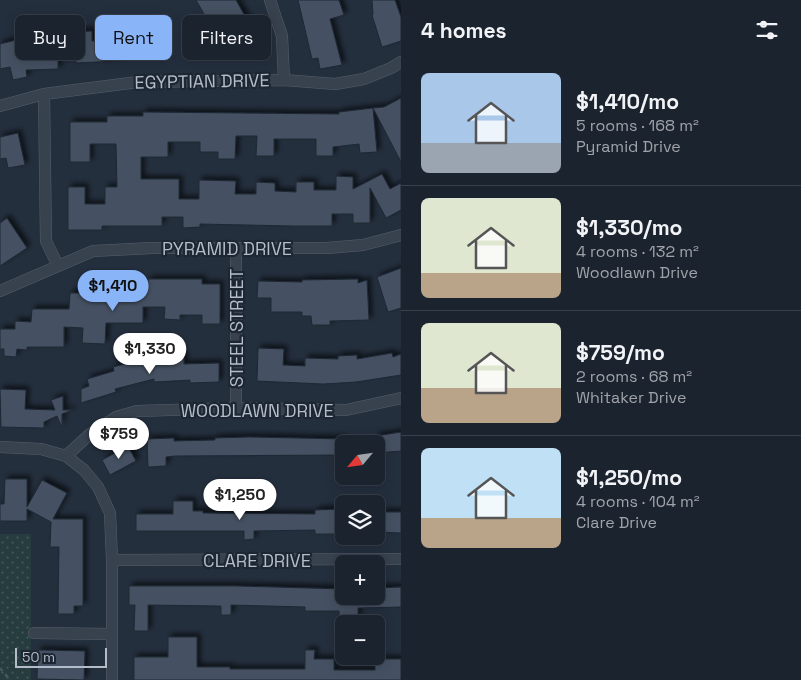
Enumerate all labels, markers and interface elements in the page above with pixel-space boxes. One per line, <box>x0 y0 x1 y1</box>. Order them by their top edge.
chip: Buy <box>15 15 85 60</box>
chip: Rent <box>95 15 172 60</box>
chip: Filters <box>182 15 271 60</box>
icon: filters <box>753 16 781 44</box>
text: 4 homes <box>421 17 507 44</box>
street label: EGYPTIAN DRIVE <box>134 68 270 94</box>
text: $1,410/mo <box>576 88 679 115</box>
icon: home <box>461 93 521 153</box>
text: 5 rooms · 168 m² <box>576 115 699 136</box>
text: Pyramid Drive <box>576 136 681 157</box>
text: $1,330/mo <box>576 214 682 241</box>
icon: home <box>461 218 521 278</box>
street label: PYRAMID DRIVE <box>162 237 292 260</box>
text: 4 rooms · 132 m² <box>576 241 699 262</box>
text: Woodlawn Drive <box>576 262 698 283</box>
street label: STEEL STREET <box>225 268 248 387</box>
pin: $1,410 <box>72 270 154 312</box>
text: $1,410 <box>89 275 137 296</box>
pin: $1,330 <box>109 332 191 375</box>
text: $1,330 <box>124 338 176 359</box>
text: $759/mo <box>576 339 665 366</box>
icon: home <box>461 343 521 403</box>
text: 2 rooms · 68 m² <box>576 366 692 387</box>
text: Whitaker Drive <box>576 387 686 408</box>
street label: WOODLAWN DRIVE <box>180 399 334 422</box>
pin: $759 <box>89 418 149 460</box>
text: $759 <box>100 423 138 444</box>
north arrow <box>335 435 385 485</box>
map controls <box>335 435 385 665</box>
text: $1,250/mo <box>576 464 682 491</box>
icon: home <box>461 468 521 528</box>
pin: $1,250 <box>199 478 281 521</box>
text: $1,250 <box>214 484 266 505</box>
text: 4 rooms · 104 m² <box>576 491 700 512</box>
button: layers <box>335 495 385 545</box>
text: Clare Drive <box>576 512 657 533</box>
street label: CLARE DRIVE <box>203 549 311 572</box>
button: + <box>335 555 385 605</box>
button: − <box>335 615 385 665</box>
scale bar <box>15 645 108 668</box>
text: 50 m <box>22 648 55 666</box>

